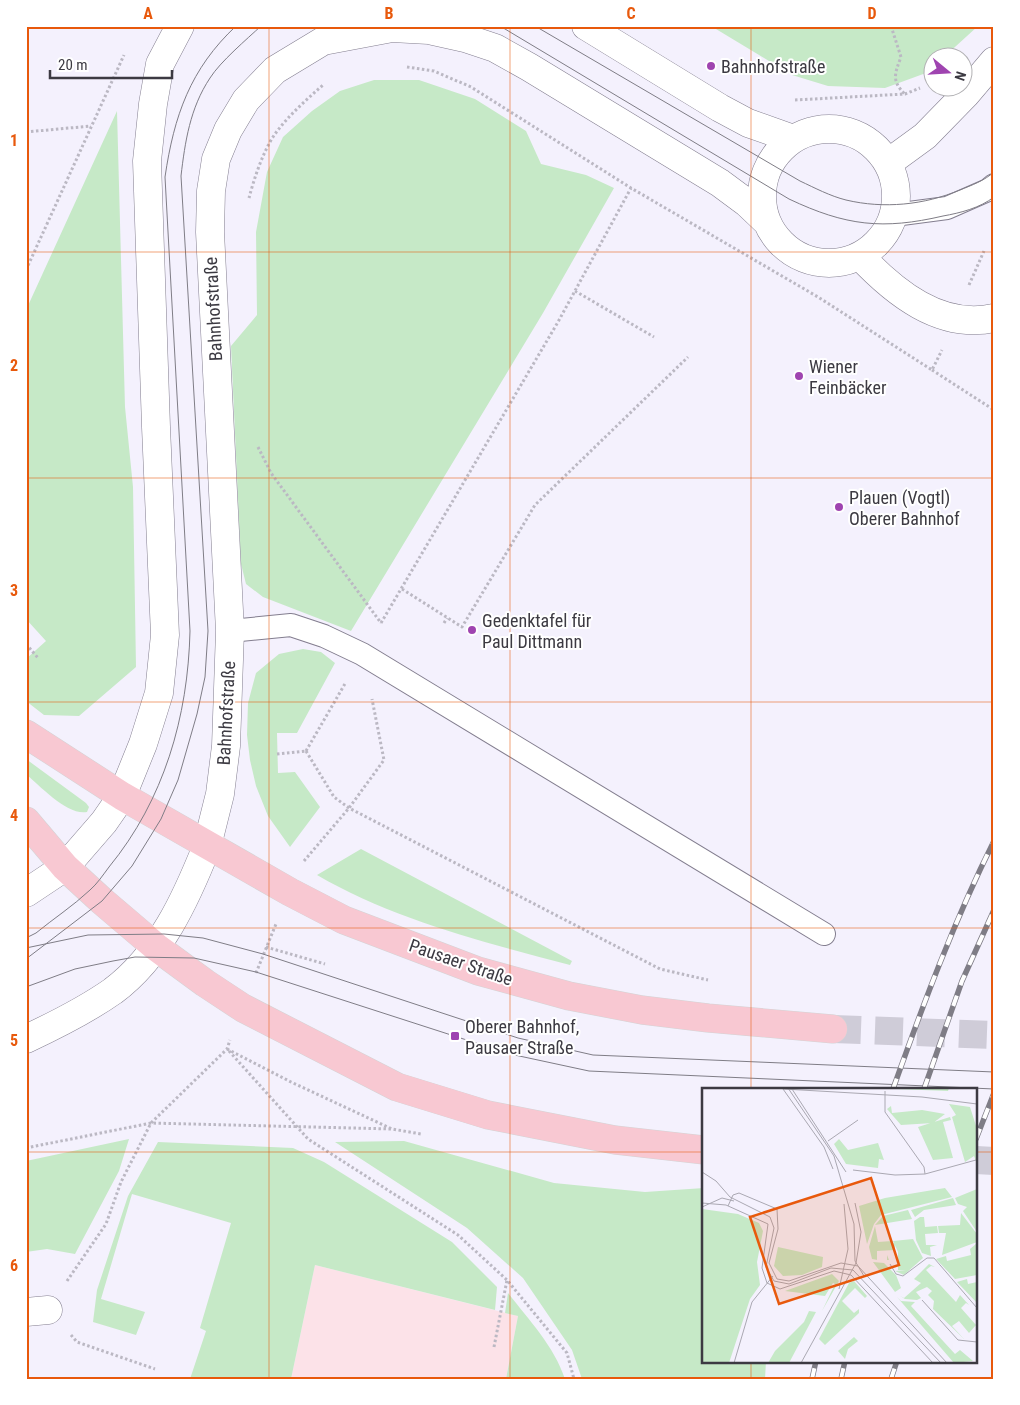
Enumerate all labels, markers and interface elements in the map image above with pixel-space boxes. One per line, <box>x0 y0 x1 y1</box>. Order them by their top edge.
text: A <box>143 4 153 23</box>
text: B <box>385 4 394 23</box>
text: C <box>626 4 636 23</box>
text: D <box>867 4 877 23</box>
scale bar <box>50 48 172 80</box>
north arrow <box>922 48 972 98</box>
text: 20 m <box>58 56 88 74</box>
place label: Bahnhofstraße <box>721 56 825 77</box>
marker: Bahnhofstraße <box>705 60 717 72</box>
text: N <box>951 69 969 83</box>
text: 1 <box>10 131 18 150</box>
street label: Bahnhofstraße <box>200 256 226 362</box>
text: 2 <box>10 356 18 375</box>
place label: Wiener Feinbäcker <box>809 356 887 398</box>
marker: Wiener Feinbäcker <box>793 370 805 382</box>
place label: Plauen (Vogtl) Oberer Bahnhof <box>849 487 960 529</box>
marker: Plauen (Vogtl) Oberer Bahnhof <box>833 501 845 513</box>
text: 3 <box>10 581 18 600</box>
place label: Gedenktafel für Paul Dittmann <box>482 610 592 652</box>
marker: Gedenktafel für Paul Dittmann <box>466 624 478 636</box>
street label: Bahnhofstraße <box>213 660 239 766</box>
text: 4 <box>10 806 18 825</box>
street label: Pausaer Straße <box>406 934 516 990</box>
place label: Oberer Bahnhof, Pausaer Straße <box>465 1016 579 1058</box>
marker: Oberer Bahnhof, Pausaer Straße <box>449 1030 461 1042</box>
text: 5 <box>10 1031 18 1050</box>
inset map <box>702 1088 978 1362</box>
text: 6 <box>10 1256 18 1275</box>

